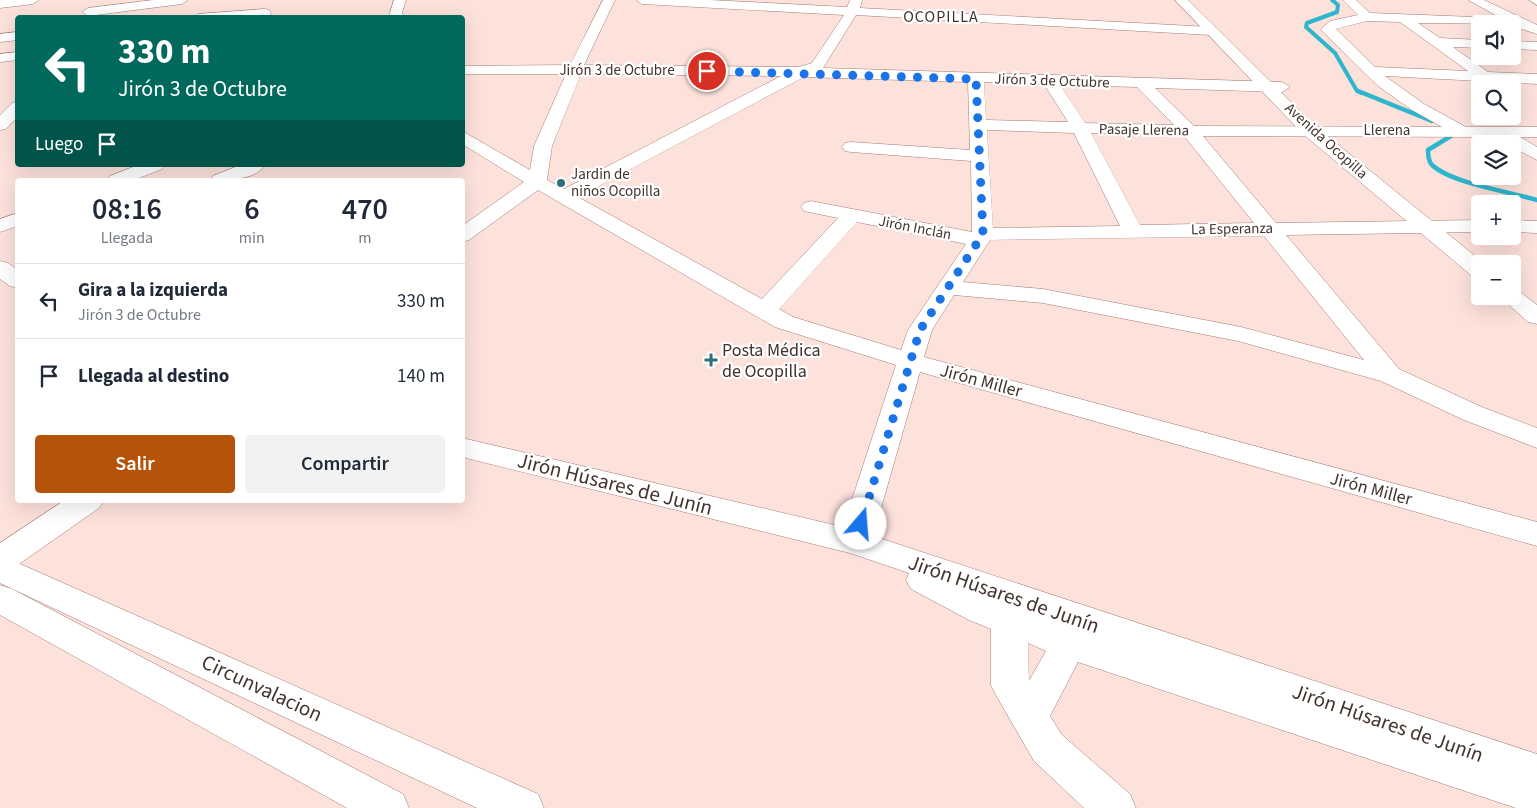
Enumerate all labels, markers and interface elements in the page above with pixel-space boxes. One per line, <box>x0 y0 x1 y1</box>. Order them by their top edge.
district label: OCOPILLA <box>903 6 979 28</box>
map controls <box>1471 15 1521 305</box>
button: sound <box>1471 15 1521 65</box>
text: 330 m <box>118 27 210 77</box>
icon: left <box>35 35 100 100</box>
pin <box>686 50 728 92</box>
icon: arrive <box>693 57 721 85</box>
street label: Jirón 3 de Octubre <box>559 60 675 81</box>
street label: Jirón 3 de Octubre <box>994 68 1110 94</box>
text: Jirón 3 de Octubre <box>118 73 287 105</box>
button: search <box>1471 75 1521 125</box>
street label: Avenida Ocopilla <box>1280 98 1372 184</box>
street label: Pasaje Llerena <box>1099 119 1189 141</box>
street label: Llerena <box>1364 120 1410 141</box>
icon: arrive <box>93 130 121 158</box>
text: Luego <box>35 131 83 158</box>
button: layers <box>1471 135 1521 185</box>
place label: Jardin de niños Ocopilla <box>571 164 660 202</box>
marker: Jardin de niños Ocopilla <box>555 177 567 189</box>
text: 08:16 <box>92 188 162 231</box>
text: 6 <box>244 188 260 231</box>
text: 470 <box>342 188 388 231</box>
button: + <box>1471 195 1521 245</box>
street label: Jirón Inclán <box>877 211 953 245</box>
street label: La Esperanza <box>1191 218 1273 240</box>
text: Llegada <box>101 227 153 249</box>
text: min <box>239 227 265 249</box>
text: m <box>358 227 372 249</box>
button: − <box>1471 255 1521 305</box>
text: Gira a la izquierda <box>78 277 228 304</box>
icon: left <box>35 287 63 315</box>
text: 330 m <box>397 288 445 315</box>
text: Jirón 3 de Octubre <box>78 304 201 326</box>
place label: Posta Médica de Ocopilla <box>722 338 821 384</box>
marker: Posta Médica de Ocopilla <box>704 353 718 367</box>
street label: Jirón Miller <box>937 358 1026 404</box>
icon: arrive <box>35 362 63 390</box>
text: Llegada al destino <box>78 363 229 390</box>
text: 140 m <box>397 363 445 390</box>
button: Salir <box>35 435 235 493</box>
button: Compartir <box>245 435 445 493</box>
street label: Jirón Húsares de Junín <box>514 445 716 523</box>
street label: Jirón Miller <box>1327 466 1416 512</box>
position arrow <box>834 497 886 549</box>
street label: Jirón Húsares de Junín <box>904 547 1104 641</box>
street label: Circunvalacion <box>197 647 327 729</box>
street label: Jirón Húsares de Junín <box>1288 676 1488 770</box>

